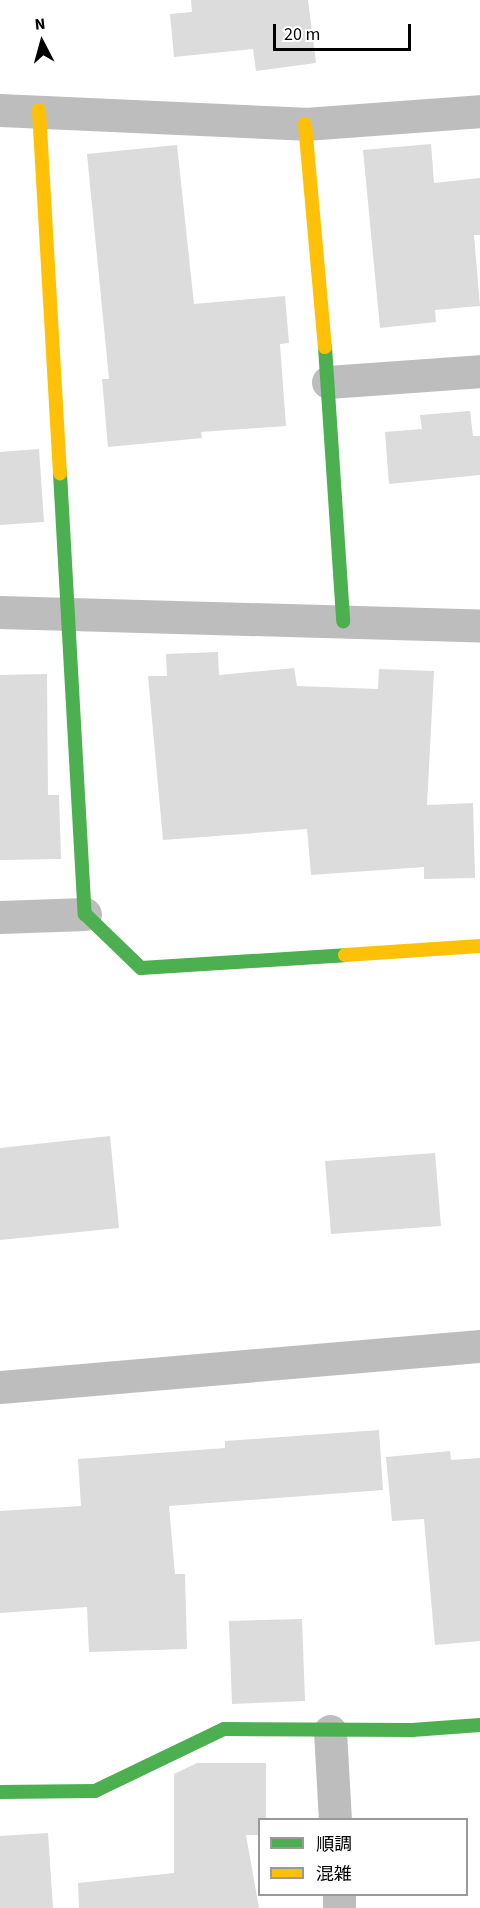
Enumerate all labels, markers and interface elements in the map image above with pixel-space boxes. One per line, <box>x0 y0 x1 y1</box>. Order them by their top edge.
north arrow <box>12 12 72 72</box>
scale bar <box>276 12 414 50</box>
text: N <box>34 13 47 36</box>
text: 20 m <box>284 22 320 47</box>
legend <box>258 1818 468 1896</box>
text: 順調 <box>316 1832 352 1857</box>
text: 混雑 <box>316 1862 352 1887</box>

